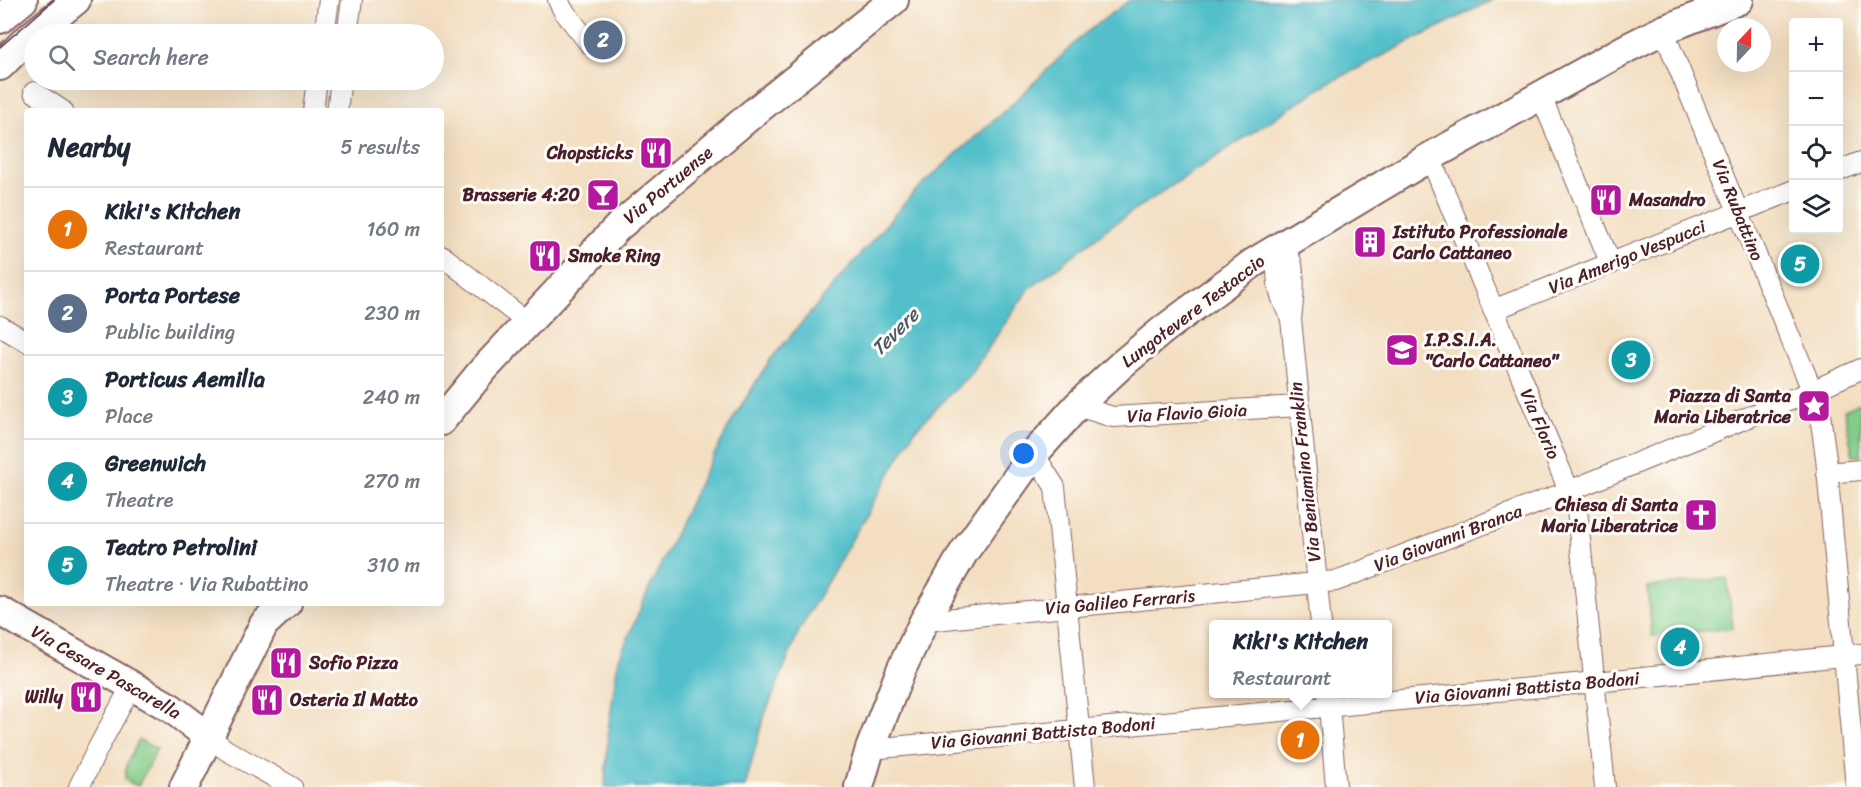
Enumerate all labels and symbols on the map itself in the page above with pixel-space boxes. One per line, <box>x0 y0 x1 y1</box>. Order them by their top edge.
pin: 2 <box>584 18 622 63</box>
north arrow <box>1717 18 1771 72</box>
restaurant icon: Chopsticks <box>638 135 674 171</box>
place label: Chopsticks <box>546 137 634 169</box>
street label: Via Portuense <box>616 137 721 233</box>
street label: Via Rubattino <box>1703 154 1773 266</box>
bar icon: Brasserie 4:20 <box>585 177 621 213</box>
place label: Brasserie 4:20 <box>463 179 580 211</box>
restaurant icon: Masandro <box>1588 182 1624 218</box>
place label: Masandro <box>1628 184 1706 216</box>
street label: Via Amerigo Vespucci <box>1543 210 1711 303</box>
place label: Istituto Professionale Carlo Cattaneo <box>1392 216 1568 269</box>
building icon: Istituto Professionale Carlo Cattaneo <box>1352 224 1388 260</box>
restaurant icon: Smoke Ring <box>527 238 563 274</box>
place label: Smoke Ring <box>567 240 661 272</box>
pin: 5 <box>1780 242 1820 286</box>
street label: Lungotevere Testaccio <box>1114 246 1272 376</box>
water label: Tevere <box>862 298 929 365</box>
place label: I.P.S.I.A. "Carlo Cattaneo" <box>1424 324 1560 377</box>
school or university icon: I.P.S.I.A. "Carlo Cattaneo" <box>1384 332 1420 368</box>
pin: 3 <box>1612 338 1650 382</box>
street label: Via Beniamino Franklin <box>1280 380 1330 564</box>
place label: Piazza di Santa Maria Liberatrice <box>1653 380 1792 433</box>
street label: Via Florio <box>1511 383 1569 465</box>
place icon: Piazza di Santa Maria Liberatrice <box>1796 388 1832 424</box>
street label: Via Flavio Gioia <box>1126 394 1248 432</box>
your location <box>1009 439 1038 468</box>
place label: Chiesa di Santa Maria Liberatrice <box>1540 489 1679 542</box>
street label: Via Giovanni Branca <box>1369 495 1528 581</box>
church icon: Chiesa di Santa Maria Liberatrice <box>1683 497 1719 533</box>
street label: Via Galileo Ferraris <box>1044 579 1197 624</box>
street label: Via Cesare Pascarella <box>25 616 187 728</box>
pin: 4 <box>1660 624 1700 670</box>
restaurant icon: Sofio Pizza <box>268 645 304 681</box>
place label: Sofio Pizza <box>308 647 398 679</box>
street label: Via Giovanni Battista Bodoni <box>1413 662 1642 714</box>
restaurant icon: Willy <box>68 679 104 715</box>
place label: Willy <box>25 681 64 713</box>
restaurant icon: Osteria Il Matto <box>249 682 285 718</box>
place label: Osteria Il Matto <box>290 684 419 716</box>
street label: Via Giovanni Battista Bodoni <box>929 707 1158 759</box>
pin: 1 <box>1280 718 1320 762</box>

